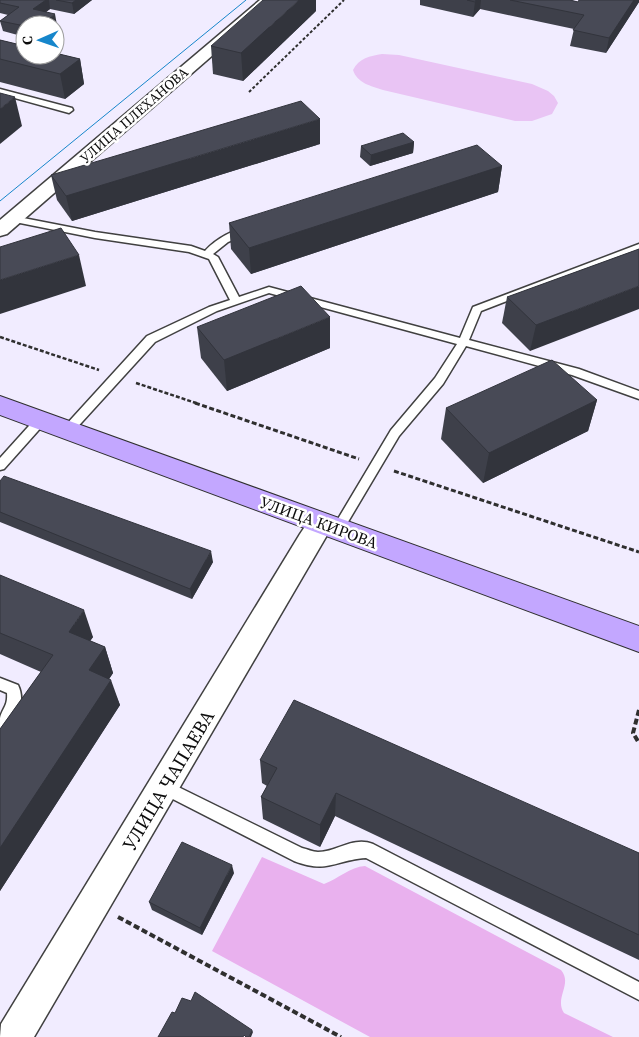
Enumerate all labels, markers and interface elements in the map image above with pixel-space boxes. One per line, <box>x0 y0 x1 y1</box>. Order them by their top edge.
north arrow <box>15 15 65 65</box>
text: С <box>17 35 37 45</box>
street label: УЛИЦА ПЛЕХАНОВА <box>76 62 193 168</box>
street label: УЛИЦА КИРОВА <box>257 491 381 554</box>
street label: УЛИЦА ЧАПАЕВА <box>116 705 220 855</box>

